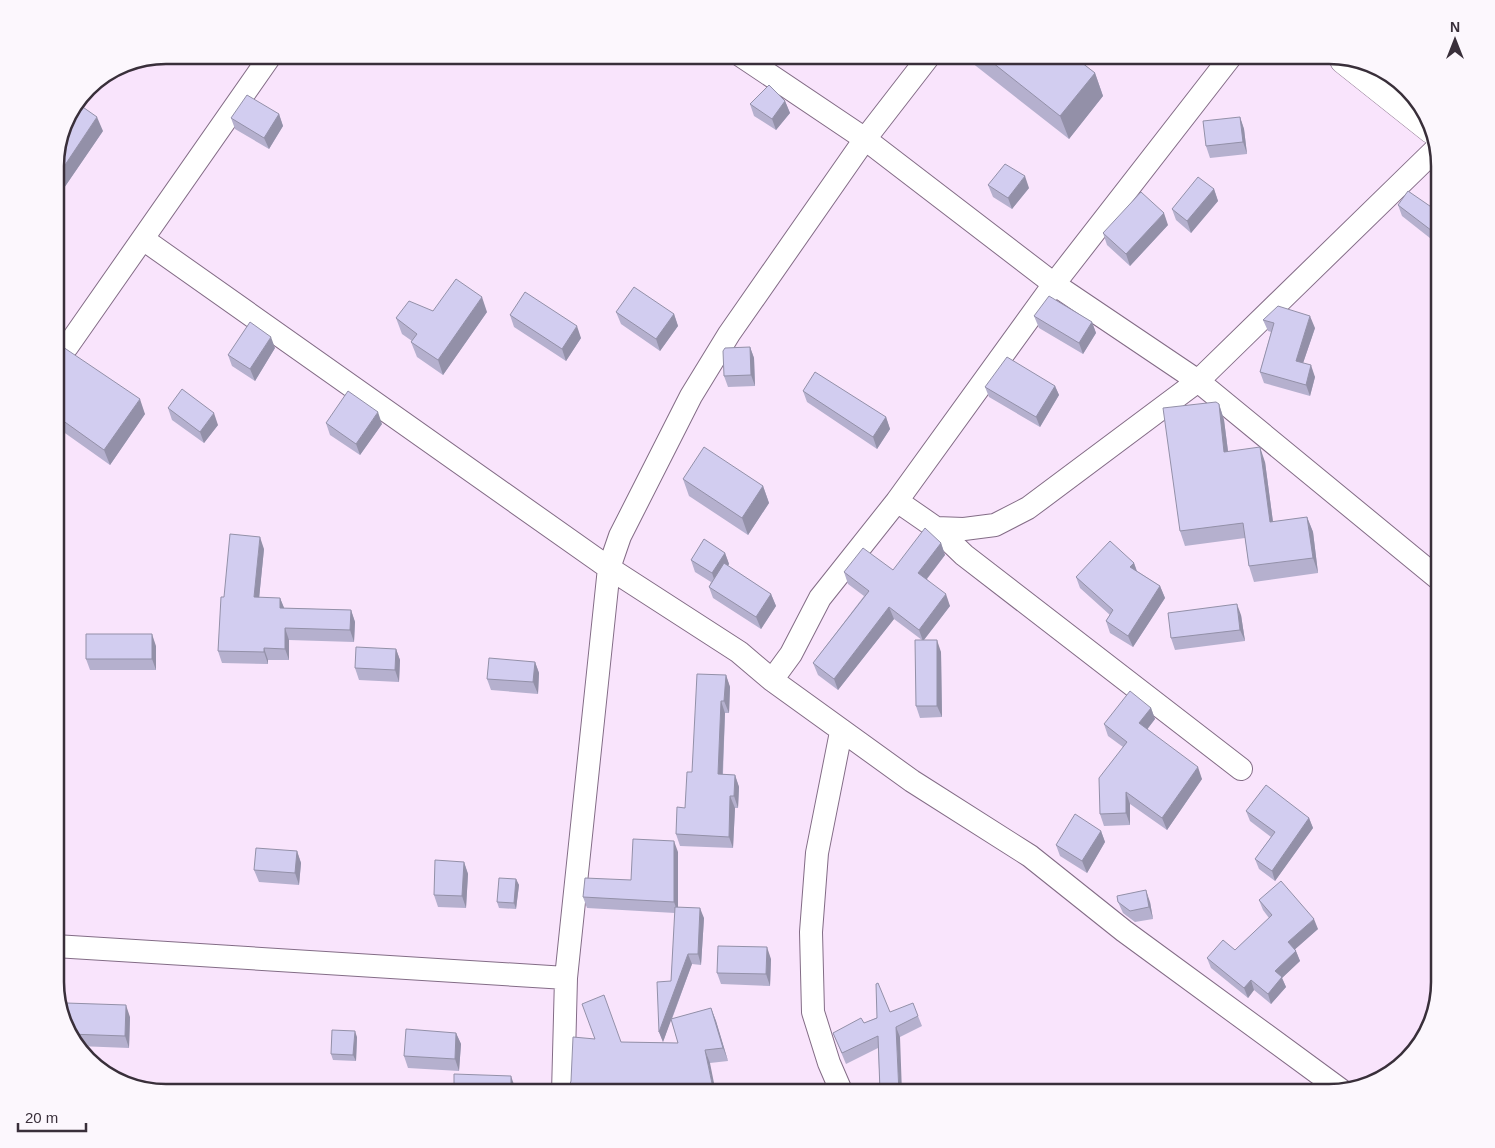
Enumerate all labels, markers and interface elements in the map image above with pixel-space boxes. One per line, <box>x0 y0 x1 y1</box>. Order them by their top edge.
north arrow <box>1430 15 1480 65</box>
text: N <box>1450 19 1460 35</box>
scale bar <box>18 1100 85 1132</box>
text: 20 m <box>25 1109 58 1126</box>

